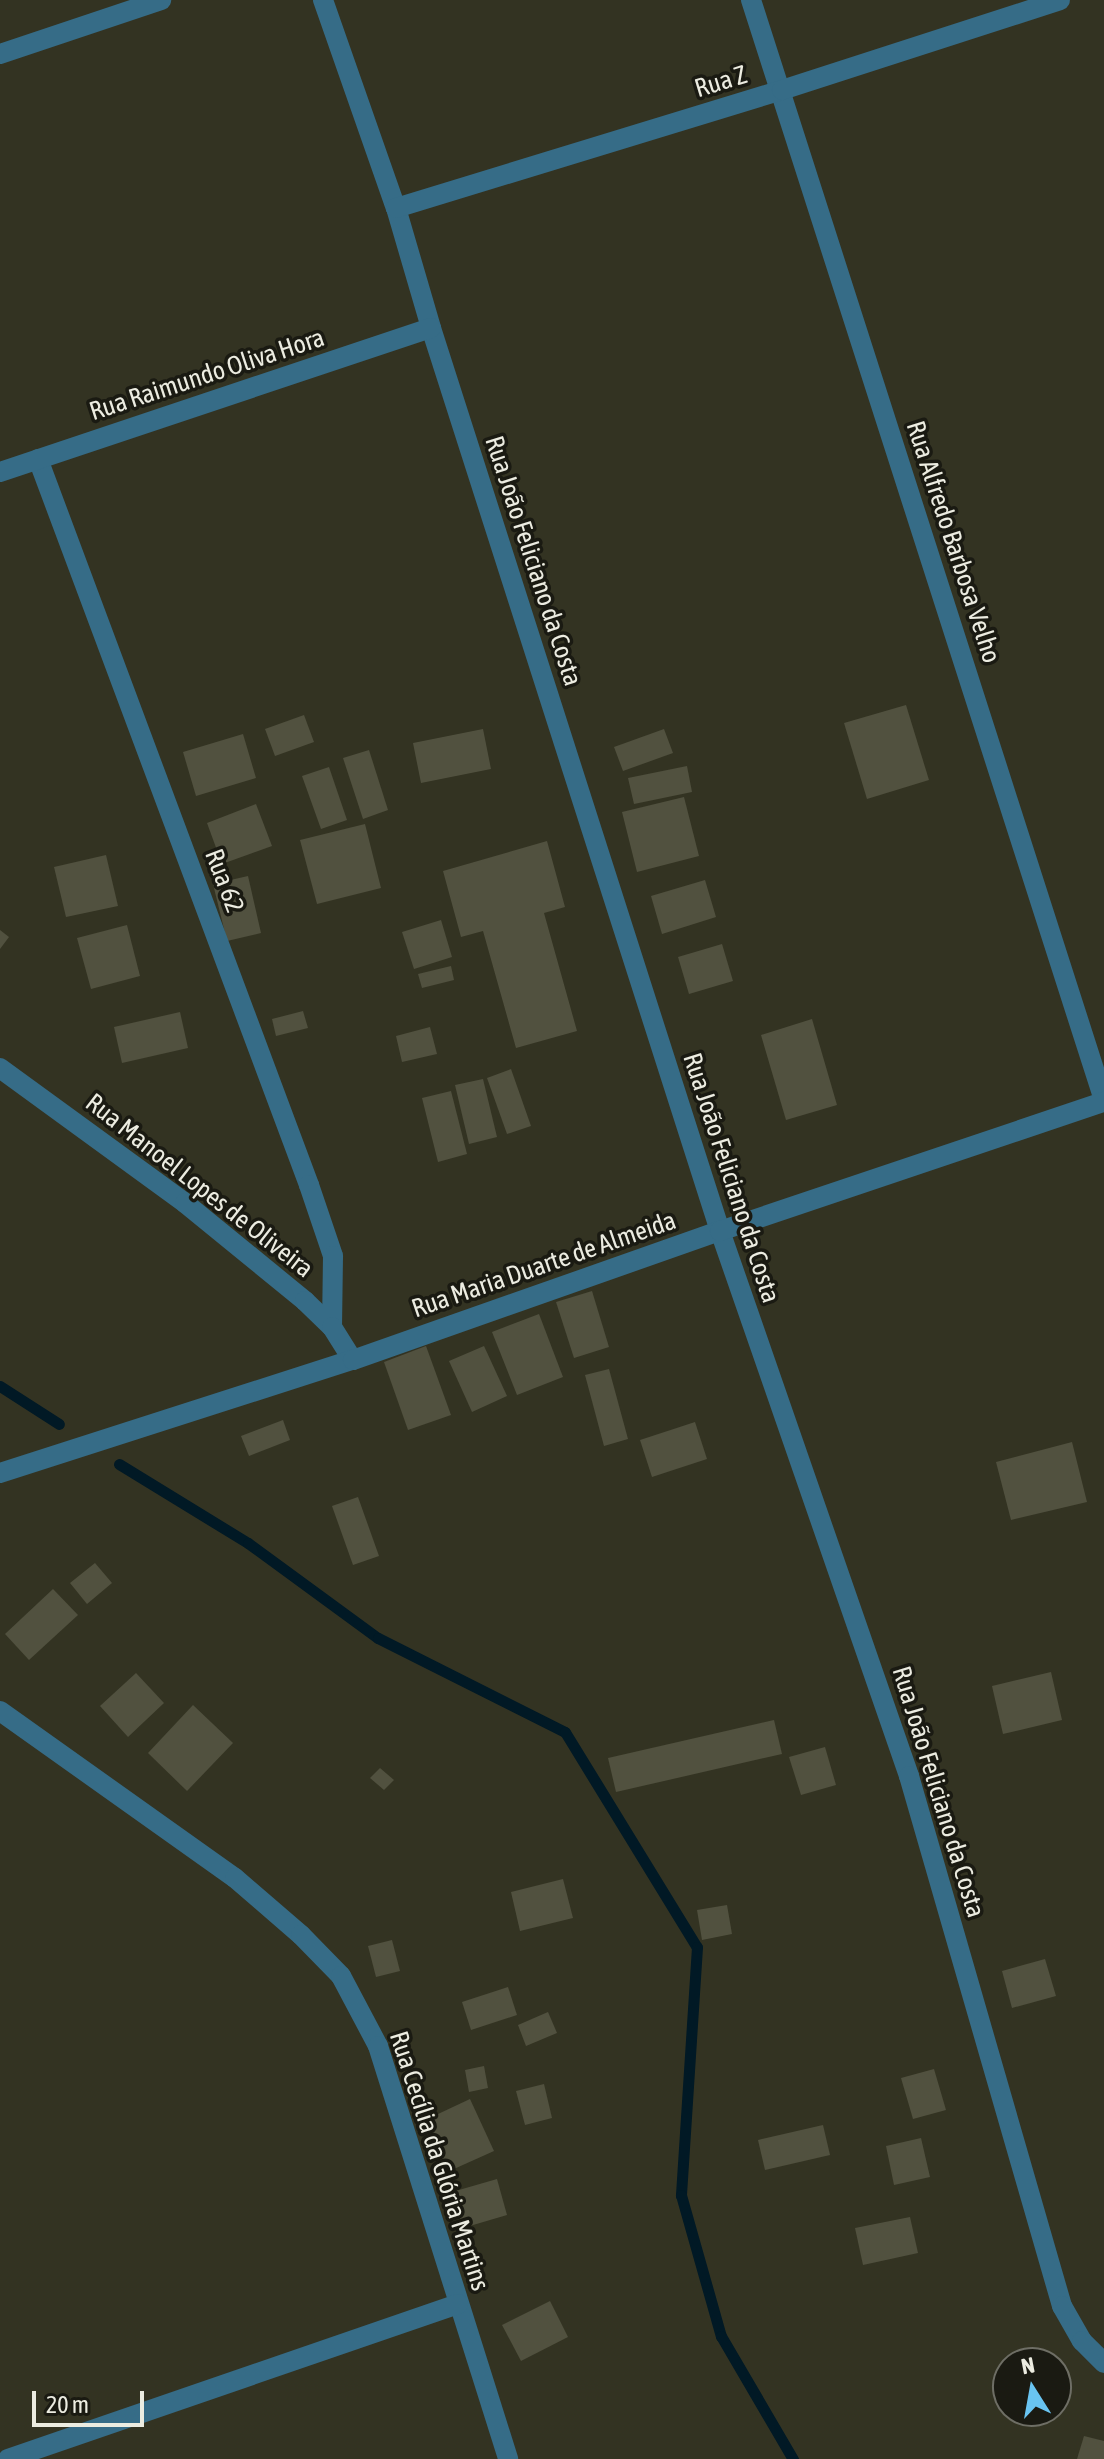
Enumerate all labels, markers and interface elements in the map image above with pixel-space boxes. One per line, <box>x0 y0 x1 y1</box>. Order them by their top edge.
street label: Rua Z <box>691 59 751 105</box>
street label: Rua Raimundo Oliva Hora <box>86 322 328 428</box>
street label: Rua Alfredo Barbosa Velho <box>899 417 1007 667</box>
street label: Rua João Feliciano da Costa <box>478 432 588 690</box>
street label: Rua 62 <box>198 845 250 917</box>
street label: Rua João Feliciano da Costa <box>676 1049 786 1307</box>
street label: Rua Manoel Lopes de Oliveira <box>79 1087 319 1285</box>
street label: Rua Maria Duarte de Almeida <box>408 1205 680 1325</box>
street label: Rua João Feliciano da Costa <box>885 1663 991 1921</box>
street label: Rua Cecília da Glória Martins <box>382 2027 496 2295</box>
north arrow <box>992 2347 1072 2427</box>
text: N <box>1019 2351 1037 2379</box>
scale bar <box>36 2375 148 2425</box>
text: 20 m <box>46 2391 89 2418</box>

